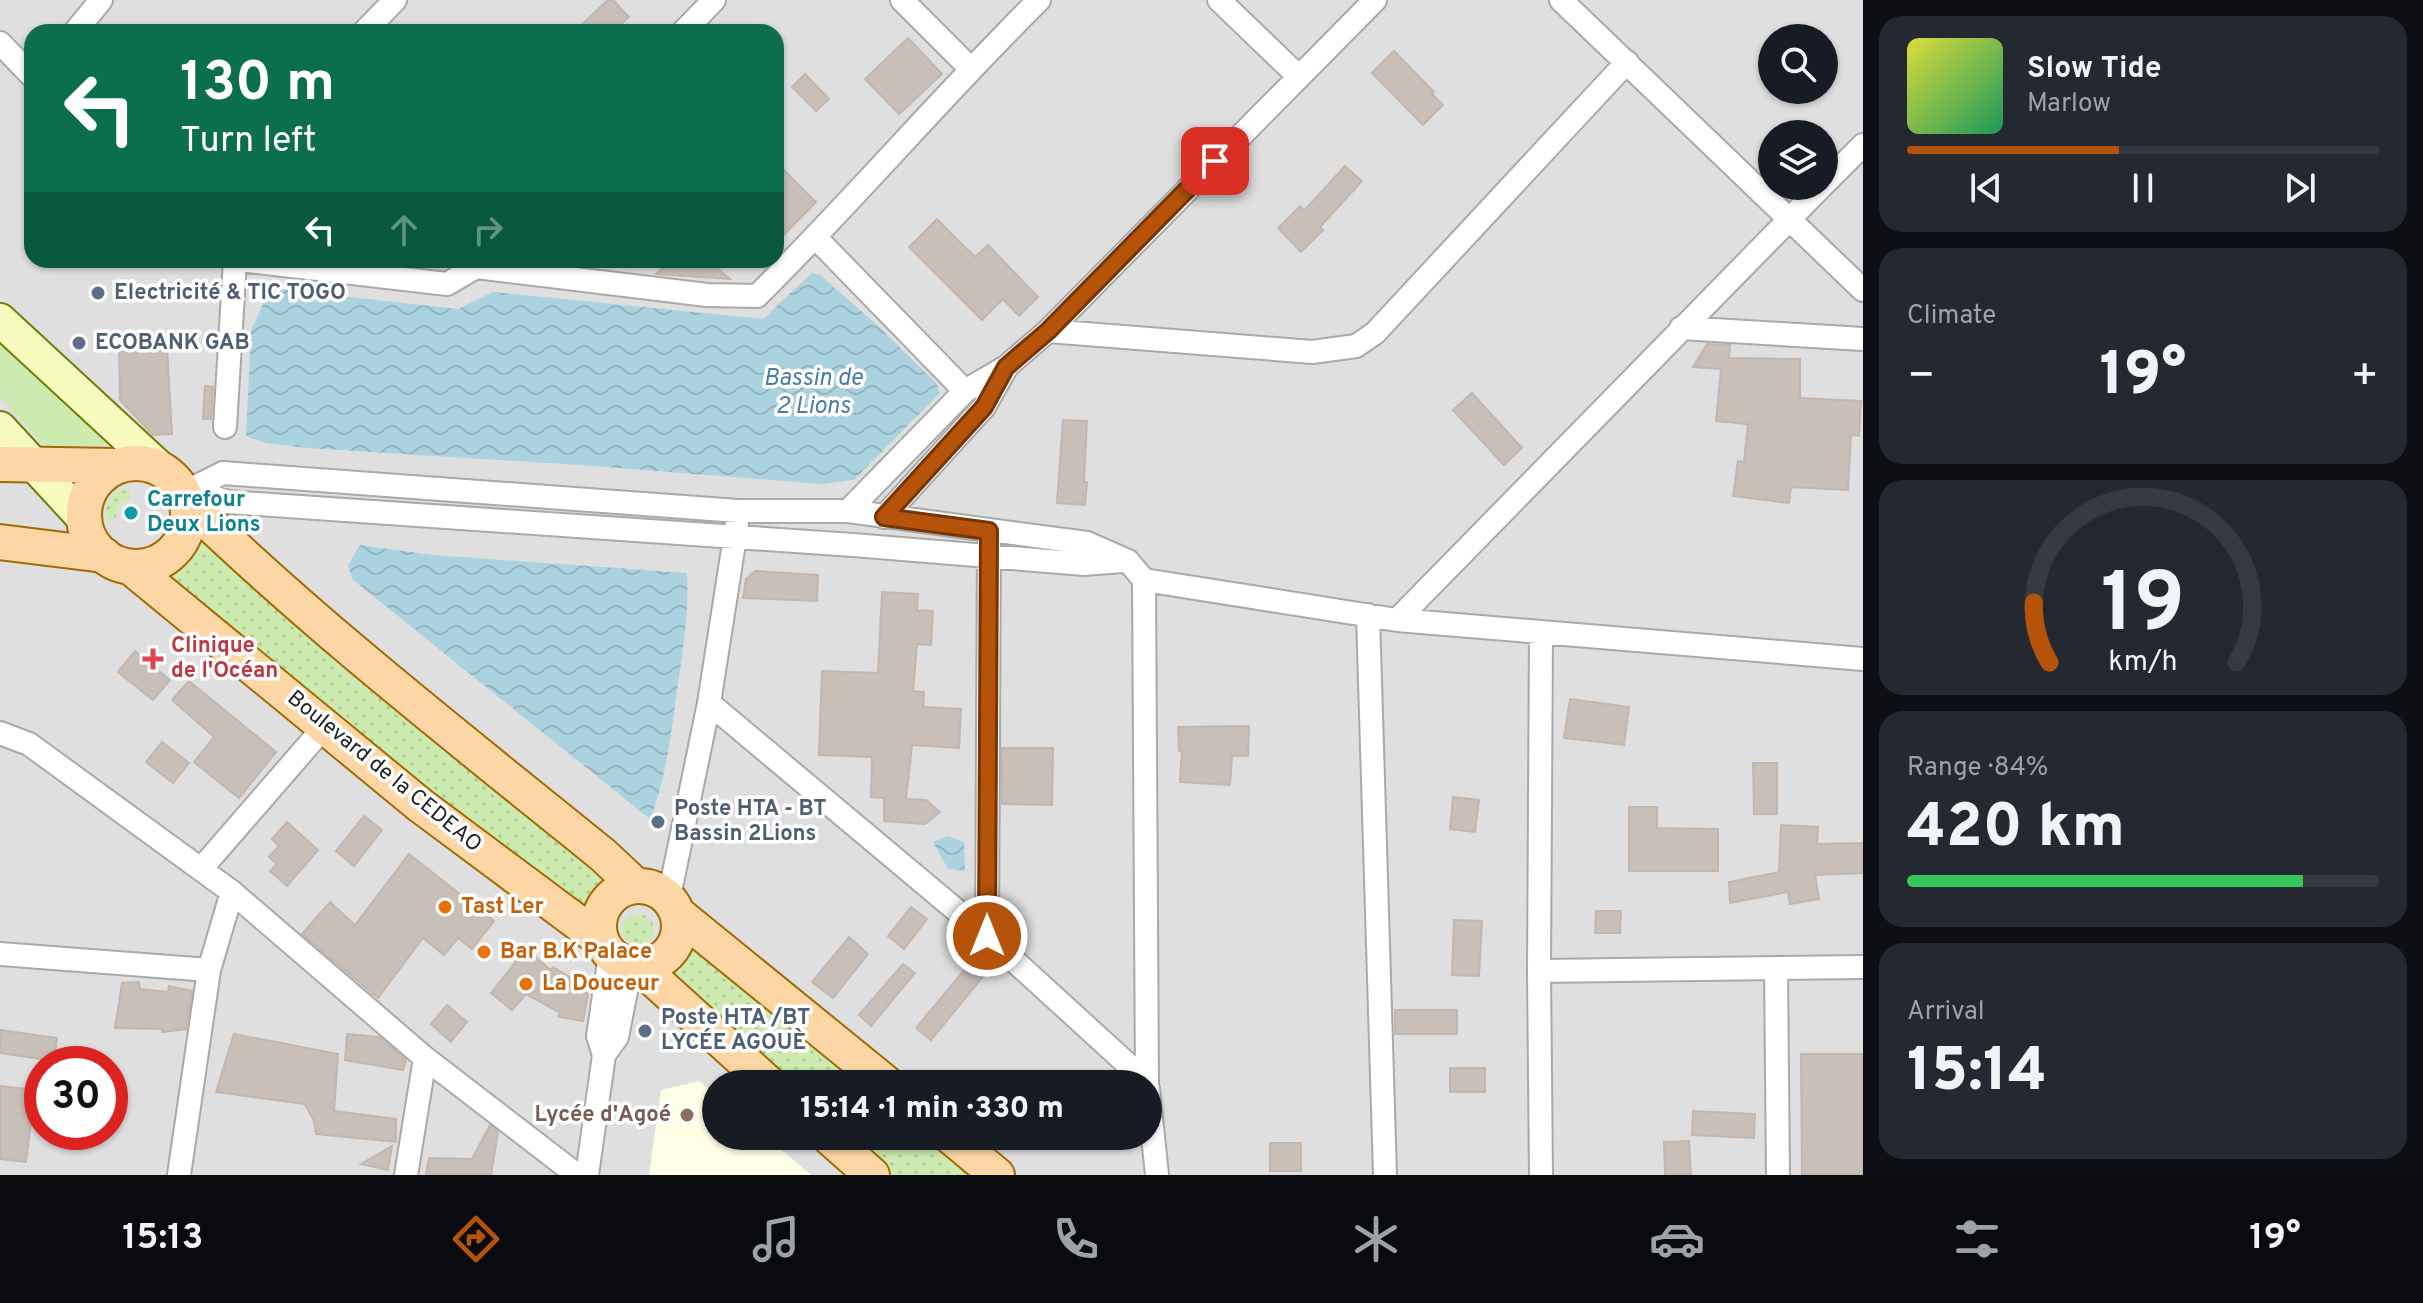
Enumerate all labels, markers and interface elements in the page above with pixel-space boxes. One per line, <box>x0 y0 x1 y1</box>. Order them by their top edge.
map controls <box>1758 24 1838 200</box>
button: search <box>1758 24 1838 104</box>
text: 130 m <box>180 50 335 120</box>
text: Slow Tide <box>2027 51 2161 88</box>
icon: left <box>48 56 152 160</box>
text: Marlow <box>2027 88 2111 121</box>
text: Turn left <box>180 119 317 165</box>
button: layers <box>1758 120 1838 200</box>
pin <box>1181 127 1249 195</box>
icon: arrive <box>1193 139 1237 183</box>
icon: previous <box>1964 166 2008 210</box>
icon: pause <box>2121 166 2165 210</box>
icon: next <box>2278 166 2322 210</box>
icon: left <box>298 208 342 252</box>
icon: ahead <box>382 208 426 252</box>
icon: right <box>466 208 510 252</box>
place label: Electricité & TIC TOGO <box>114 280 346 307</box>
marker: Electricité & TIC TOGO <box>89 284 107 302</box>
text: Climate <box>1907 300 1996 333</box>
place label: ECOBANK GAB <box>95 330 250 357</box>
marker: ECOBANK GAB <box>70 334 88 352</box>
text: 19° <box>2100 340 2186 416</box>
text: − <box>1907 350 1935 406</box>
text: + <box>2351 350 2379 406</box>
water label: Bassin de 2 Lions <box>763 364 863 422</box>
place label: Carrefour Deux Lions <box>147 487 261 539</box>
marker: Carrefour Deux Lions <box>122 504 140 522</box>
text: 19 <box>2101 556 2185 661</box>
place label: Clinique de l'Océan <box>171 633 278 685</box>
text: km/h <box>2108 646 2178 682</box>
marker: Clinique de l'Océan <box>142 648 164 670</box>
street label: Boulevard de la CEDEAO <box>281 685 487 859</box>
text: Range · 84% <box>1907 752 2048 785</box>
text: 420 km <box>1907 792 2125 868</box>
place label: Poste HTA - BT Bassin 2Lions <box>674 796 827 848</box>
marker: Poste HTA - BT Bassin 2Lions <box>649 813 667 831</box>
place label: Tast Ler <box>461 894 544 921</box>
position arrow <box>945 894 1029 978</box>
marker: Tast Ler <box>436 898 454 916</box>
place label: Bar B.K Palace <box>500 939 652 966</box>
marker: Bar B.K Palace <box>475 943 493 961</box>
place label: La Douceur <box>542 971 659 998</box>
marker: La Douceur <box>517 975 535 993</box>
text: Arrival <box>1907 996 1985 1029</box>
place label: Poste HTA /BT LYCÉE AGOUÈ <box>661 1005 810 1057</box>
marker: Poste HTA /BT LYCÉE AGOUÈ <box>636 1022 654 1040</box>
text: 15:14 <box>1907 1036 2047 1112</box>
speed limit sign: 30 <box>24 1046 128 1150</box>
text: 15:14 · 1 min · 330 m <box>800 1091 1064 1128</box>
place label: Lycée d'Agoé <box>534 1102 671 1129</box>
marker: Lycée d'Agoé <box>678 1106 696 1124</box>
icon: directions <box>448 1211 504 1267</box>
icon: music <box>748 1211 804 1267</box>
icon: phone <box>1048 1211 1104 1267</box>
icon: climate <box>1348 1211 1404 1267</box>
icon: car <box>1649 1211 1705 1267</box>
icon: filters <box>1949 1211 2005 1267</box>
text: 15:13 <box>122 1216 203 1262</box>
text: 19° <box>2249 1216 2301 1262</box>

